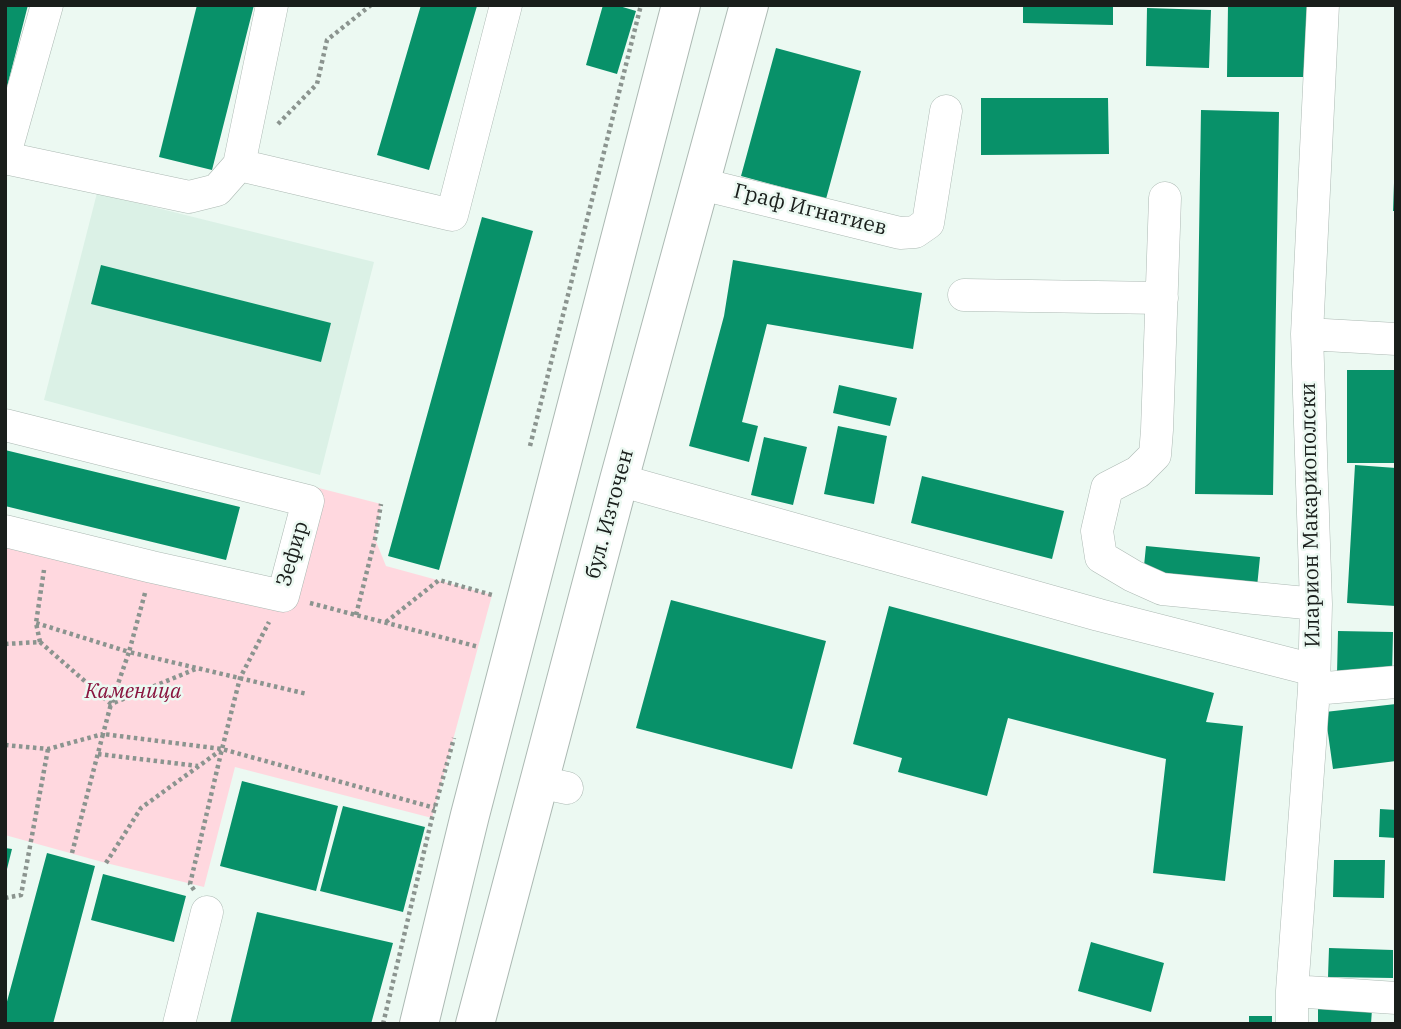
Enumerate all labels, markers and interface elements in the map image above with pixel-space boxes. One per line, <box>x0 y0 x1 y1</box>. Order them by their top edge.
street label: Граф Игнатиев <box>731 179 889 241</box>
street label: Иларион Макариополски <box>1296 382 1326 648</box>
street label: бул. Източен <box>581 447 639 581</box>
street label: Зефир <box>272 518 314 590</box>
park label: Каменица <box>85 679 181 705</box>

